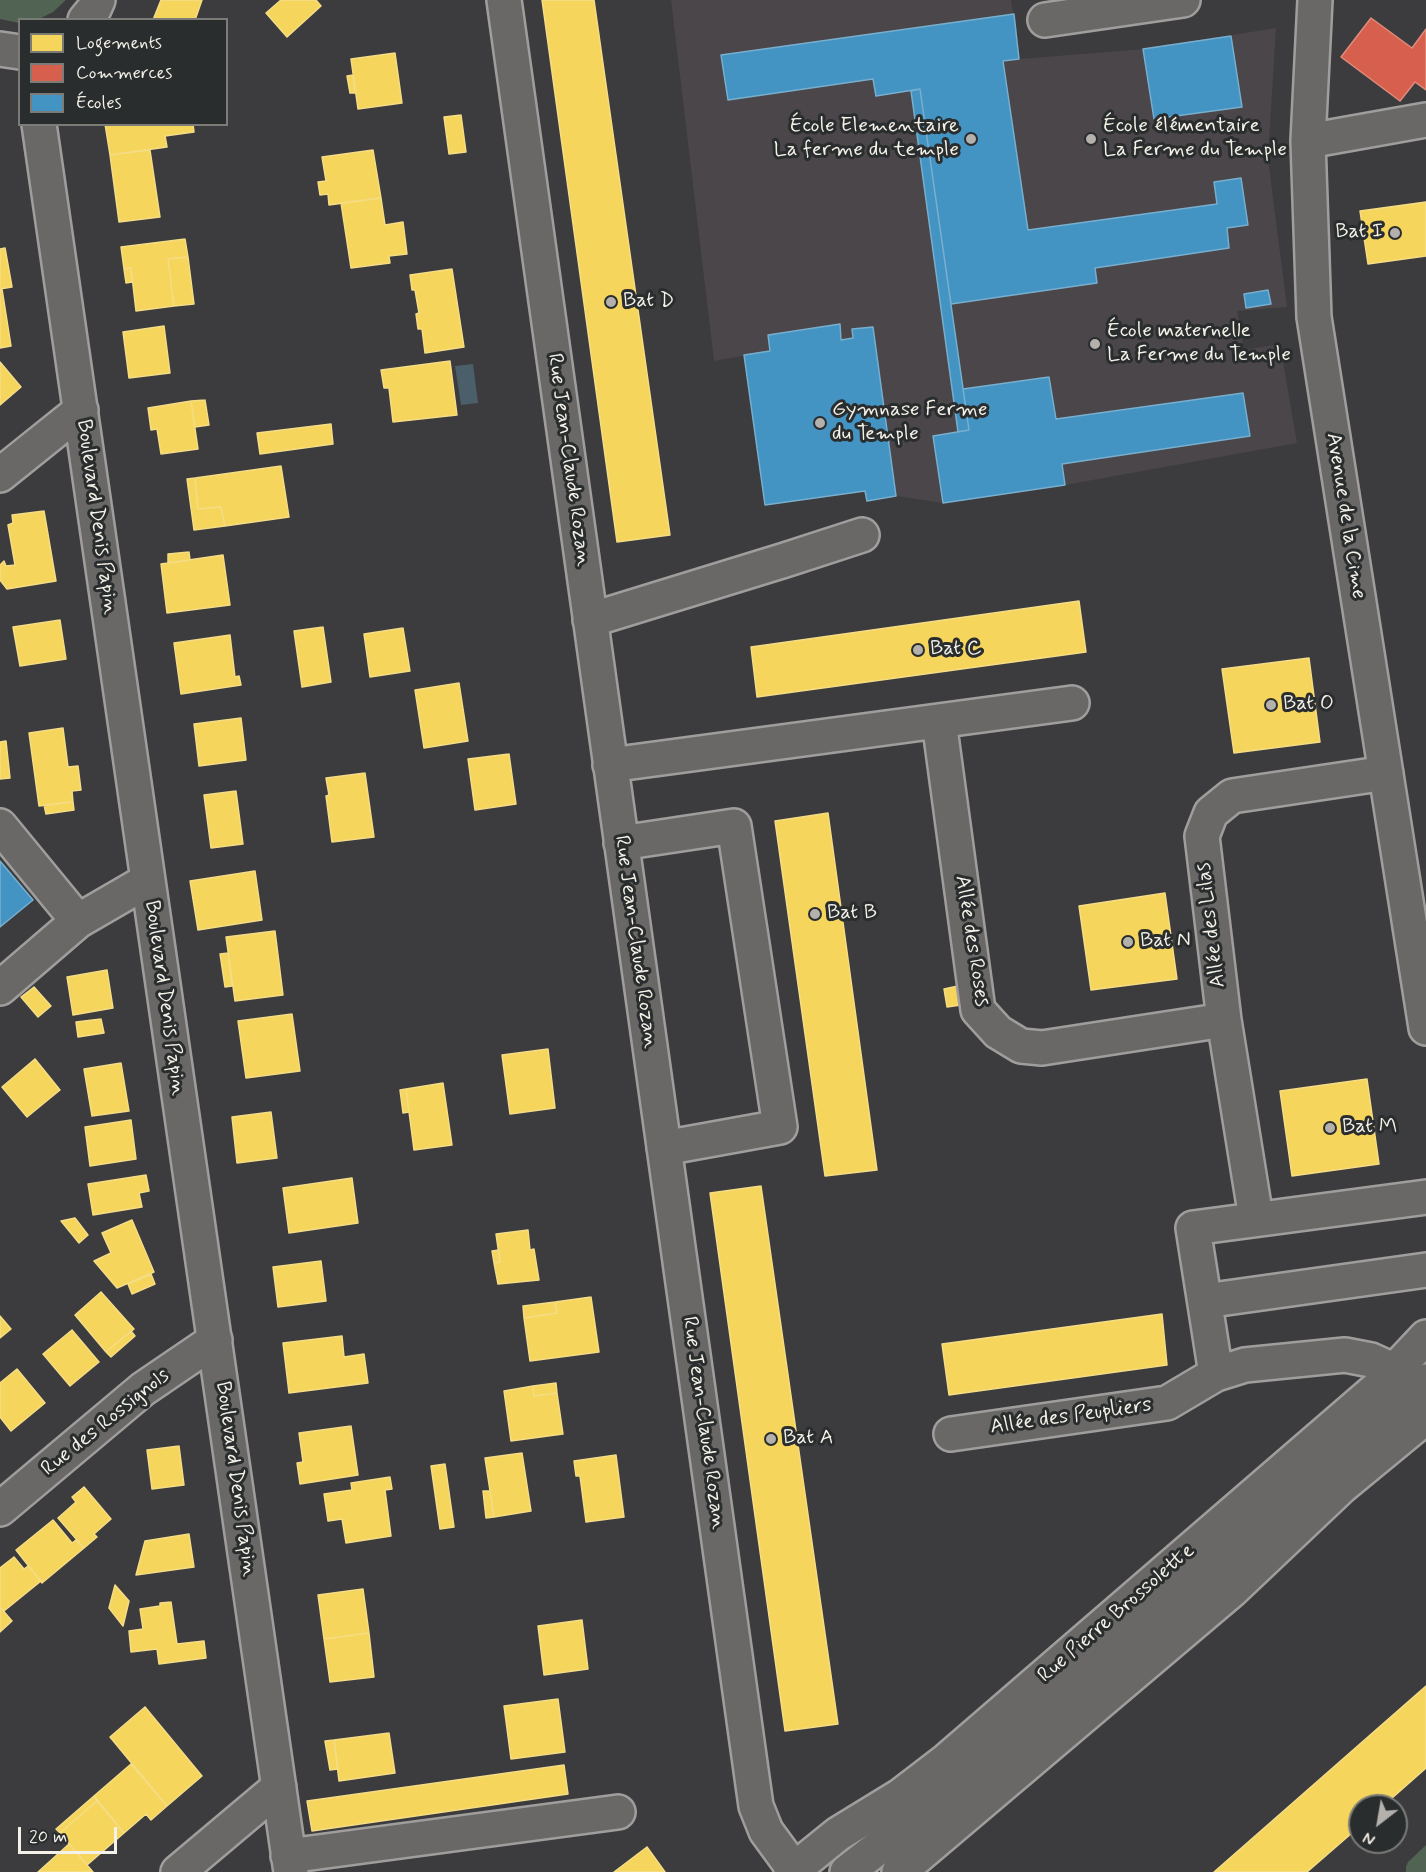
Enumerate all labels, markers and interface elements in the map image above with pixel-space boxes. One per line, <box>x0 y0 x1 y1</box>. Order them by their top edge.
legend <box>18 18 228 126</box>
text: Logements <box>76 31 162 55</box>
text: Commerces <box>76 61 172 85</box>
text: Écoles <box>76 91 122 115</box>
place label: École Elementaire La ferme du temple <box>774 114 959 164</box>
place label: École élémentaire La Ferme du Temple <box>1103 114 1287 164</box>
marker: École Elementaire La ferme du temple <box>964 132 978 146</box>
marker: École élémentaire La Ferme du Temple <box>1084 132 1098 146</box>
place label: Bat I <box>1335 220 1383 246</box>
marker: Bat I <box>1388 226 1402 240</box>
place label: Bat D <box>623 289 674 315</box>
marker: Bat D <box>604 295 618 309</box>
place label: École maternelle La Ferme du Temple <box>1107 319 1291 369</box>
marker: École maternelle La Ferme du Temple <box>1088 337 1102 351</box>
street label: Rue Jean-Claude Rozan <box>541 352 595 568</box>
place label: Gymnase Ferme du Temple <box>832 398 987 448</box>
marker: Gymnase Ferme du Temple <box>813 416 827 430</box>
street label: Boulevard Denis Papin <box>70 418 122 616</box>
street label: Avenue de la Cime <box>1319 431 1371 601</box>
place label: Bat C <box>930 637 982 663</box>
marker: Bat C <box>911 643 925 657</box>
place label: Bat O <box>1283 692 1334 718</box>
marker: Bat O <box>1264 698 1278 712</box>
street label: Rue Jean-Claude Rozan <box>608 834 662 1050</box>
street label: Allée des Lilas <box>1192 861 1232 989</box>
street label: Allée des Roses <box>948 873 994 1009</box>
street label: Boulevard Denis Papin <box>138 899 190 1097</box>
place label: Bat B <box>827 901 877 927</box>
marker: Bat B <box>808 907 822 921</box>
place label: Bat N <box>1140 929 1191 955</box>
marker: Bat N <box>1121 935 1135 949</box>
place label: Bat M <box>1342 1115 1397 1141</box>
marker: Bat M <box>1323 1121 1337 1135</box>
street label: Rue Jean-Claude Rozan <box>676 1315 730 1531</box>
street label: Rue des Rossignols <box>37 1364 175 1482</box>
street label: Boulevard Denis Papin <box>209 1380 261 1578</box>
street label: Allée des Peupliers <box>989 1393 1153 1441</box>
place label: Bat A <box>783 1426 834 1452</box>
marker: Bat A <box>764 1432 778 1446</box>
street label: Rue Pierre Brossolette <box>1033 1539 1201 1689</box>
north arrow <box>1348 1794 1408 1854</box>
scale bar <box>21 1815 120 1853</box>
text: 20 m <box>29 1825 67 1849</box>
text: N <box>1360 1826 1379 1850</box>

